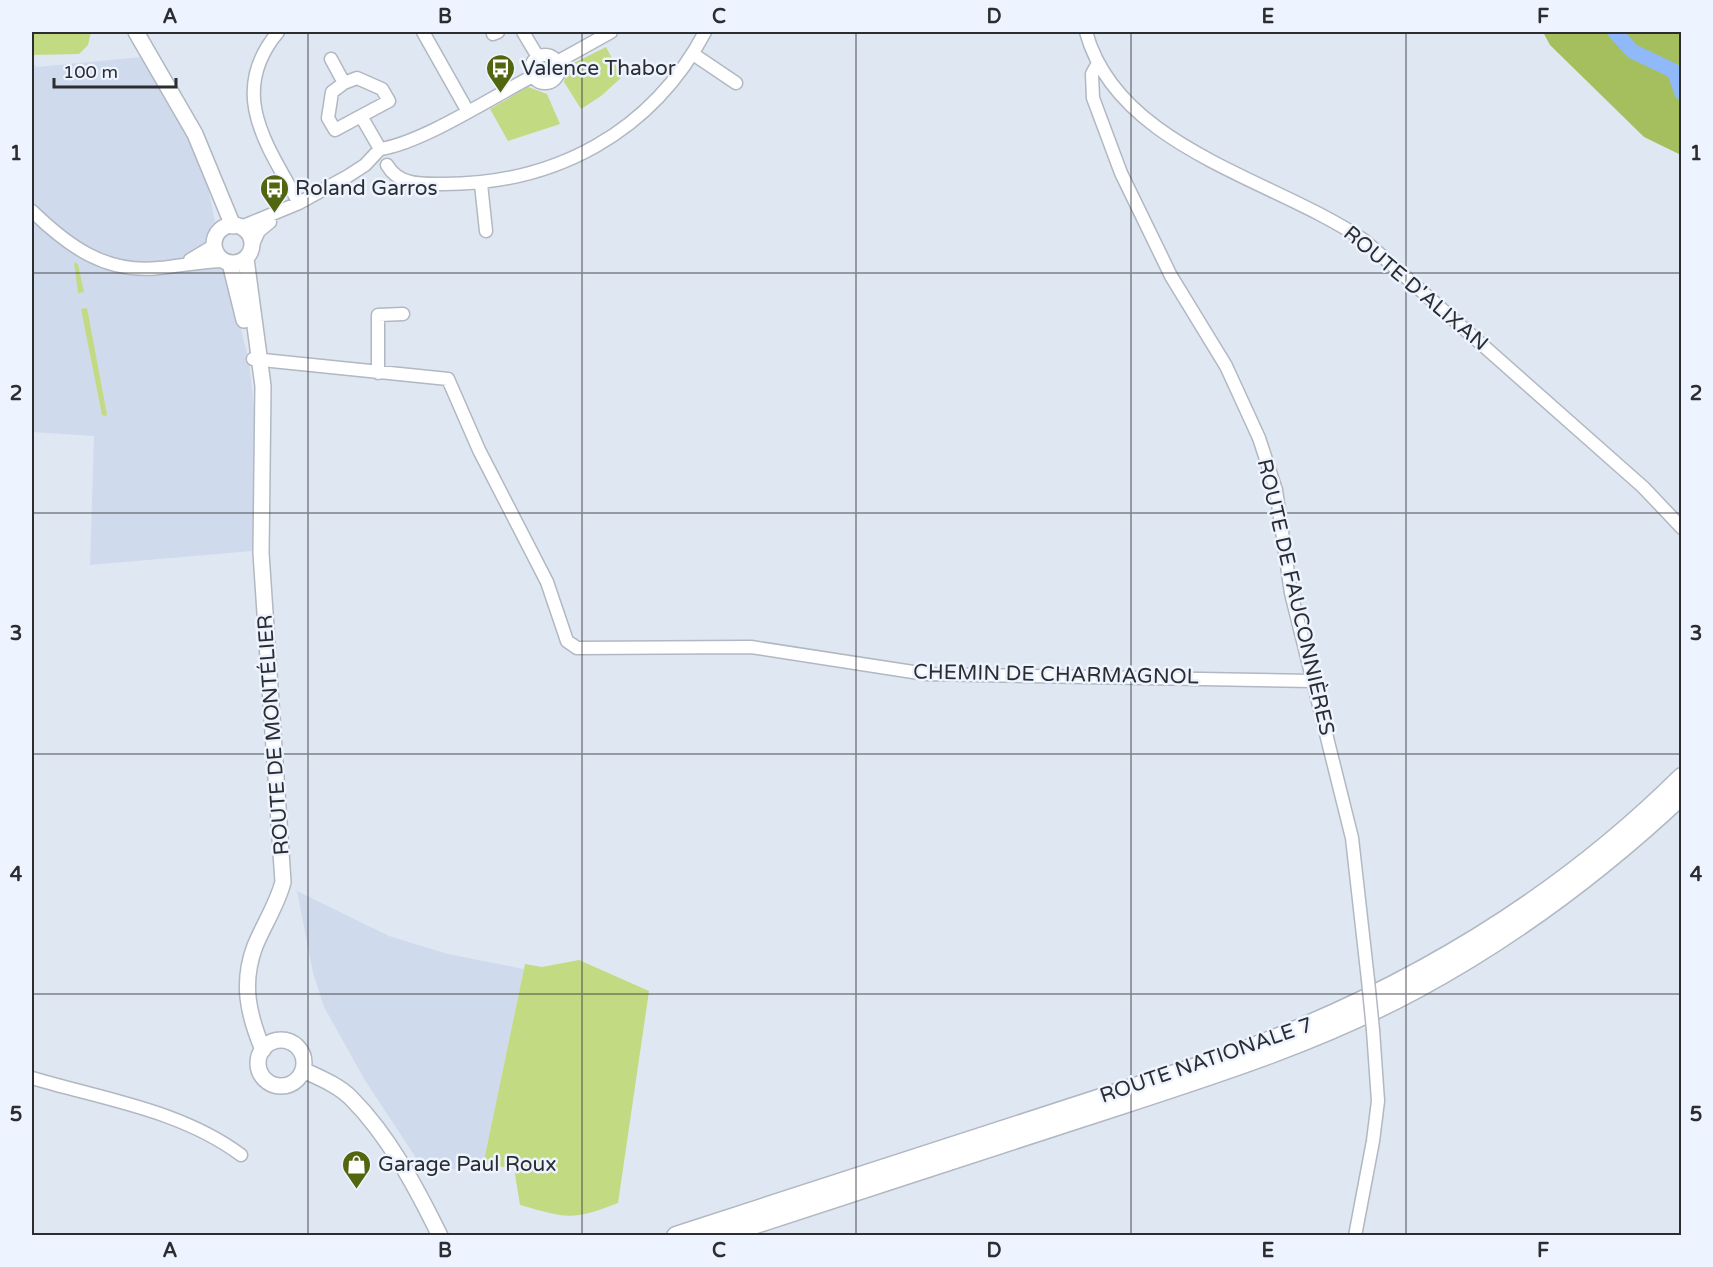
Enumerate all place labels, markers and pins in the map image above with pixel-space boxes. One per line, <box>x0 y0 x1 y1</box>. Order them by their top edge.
bus stop icon: Valence Thabor <box>484 52 516 94</box>
place label: Valence Thabor <box>521 56 676 81</box>
bus stop icon: Roland Garros <box>258 172 290 214</box>
place label: Roland Garros <box>295 176 438 201</box>
shop icon: Garage Paul Roux <box>341 1148 373 1190</box>
place label: Garage Paul Roux <box>378 1152 557 1177</box>

